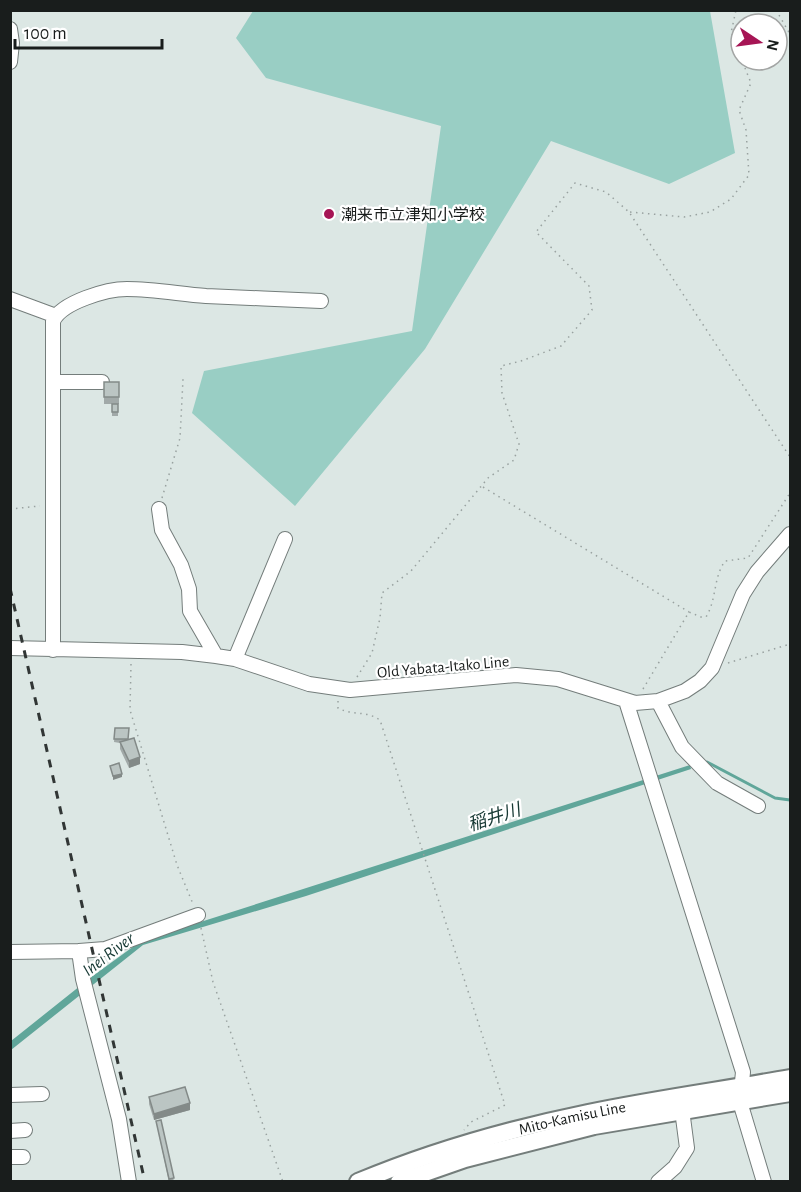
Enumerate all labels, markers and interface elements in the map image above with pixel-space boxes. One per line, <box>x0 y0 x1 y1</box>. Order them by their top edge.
scale bar <box>15 12 162 50</box>
north arrow <box>729 12 789 72</box>
text: 100 m <box>24 25 67 43</box>
text: N <box>764 38 782 52</box>
place label: 潮来市立津知小学校 <box>341 206 485 223</box>
marker: 潮来市立津知小学校 <box>322 207 336 221</box>
street label: Old Yabata-Itako Line <box>376 653 510 681</box>
water label: 稲井川 <box>465 799 525 835</box>
water label: Inei River <box>79 929 139 980</box>
street label: Mito-Kamisu Line <box>517 1099 627 1138</box>

